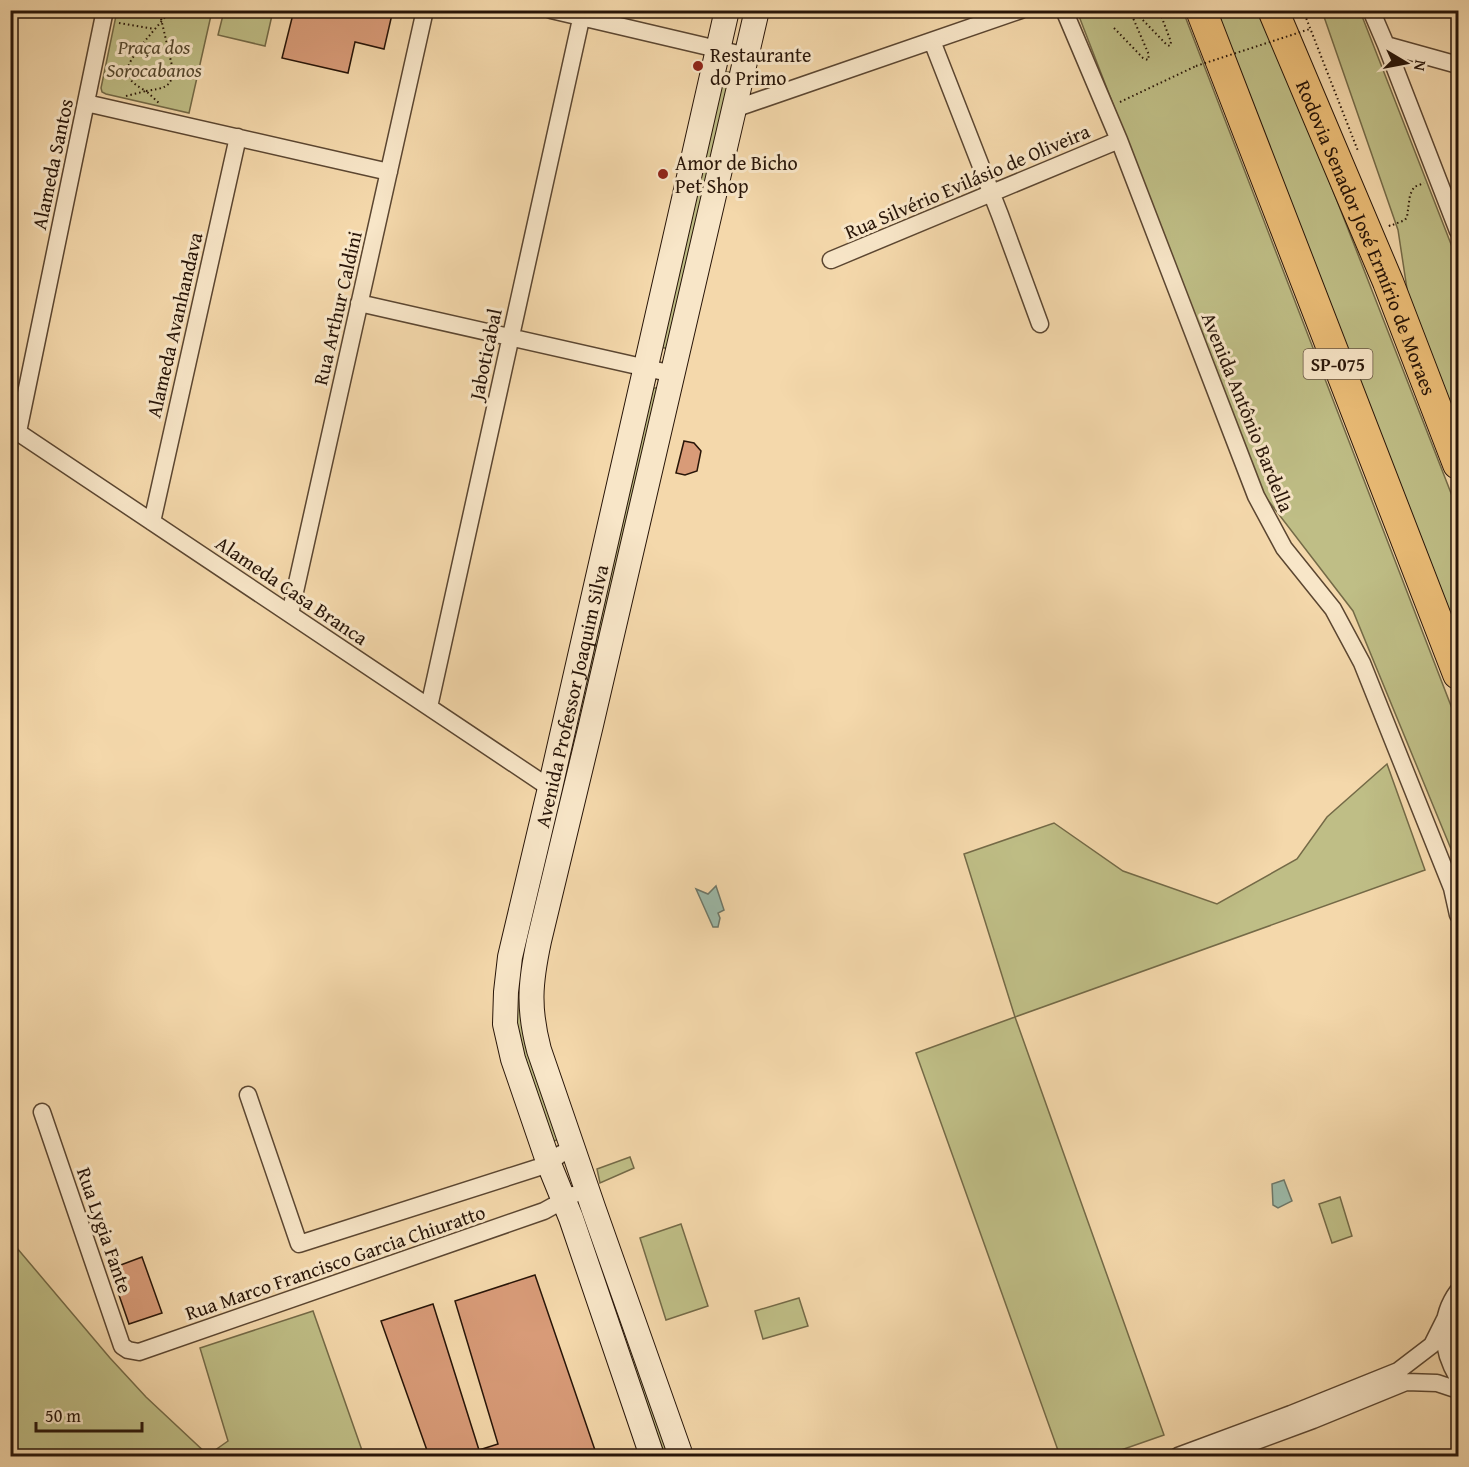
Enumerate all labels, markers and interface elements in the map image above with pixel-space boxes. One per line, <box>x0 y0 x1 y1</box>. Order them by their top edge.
park label: Praça dos Sorocabanos <box>106 32 202 84</box>
north arrow <box>1376 33 1436 93</box>
place label: Restaurante do Primo <box>710 40 811 92</box>
text: N <box>1408 58 1434 73</box>
marker: Restaurante do Primo <box>691 59 705 73</box>
street label: Rodovia Senador José Ermírio de Moraes <box>1290 75 1445 399</box>
street label: Alameda Santos <box>24 96 80 232</box>
street label: Rua Silvério Evilásio de Oliveira <box>840 116 1095 246</box>
place label: Amor de Bicho Pet Shop <box>675 148 798 200</box>
marker: Amor de Bicho Pet Shop <box>656 167 670 181</box>
street label: Rua Arthur Caldini <box>305 228 369 388</box>
street label: Alameda Avanhandava <box>139 229 210 421</box>
street label: Jaboticabal <box>461 305 509 405</box>
street label: Avenida Antônio Bardella <box>1195 308 1302 517</box>
road number: SP-075 <box>1304 349 1372 379</box>
street label: Alameda Casa Branca <box>210 528 374 652</box>
street label: Avenida Professor Joaquim Silva <box>527 561 615 830</box>
street label: Rua Lygia Fante <box>70 1163 140 1297</box>
street label: Rua Marco Francisco Garcia Chiuratto <box>181 1197 489 1327</box>
scale bar <box>36 1395 142 1433</box>
text: 50 m <box>45 1402 81 1429</box>

